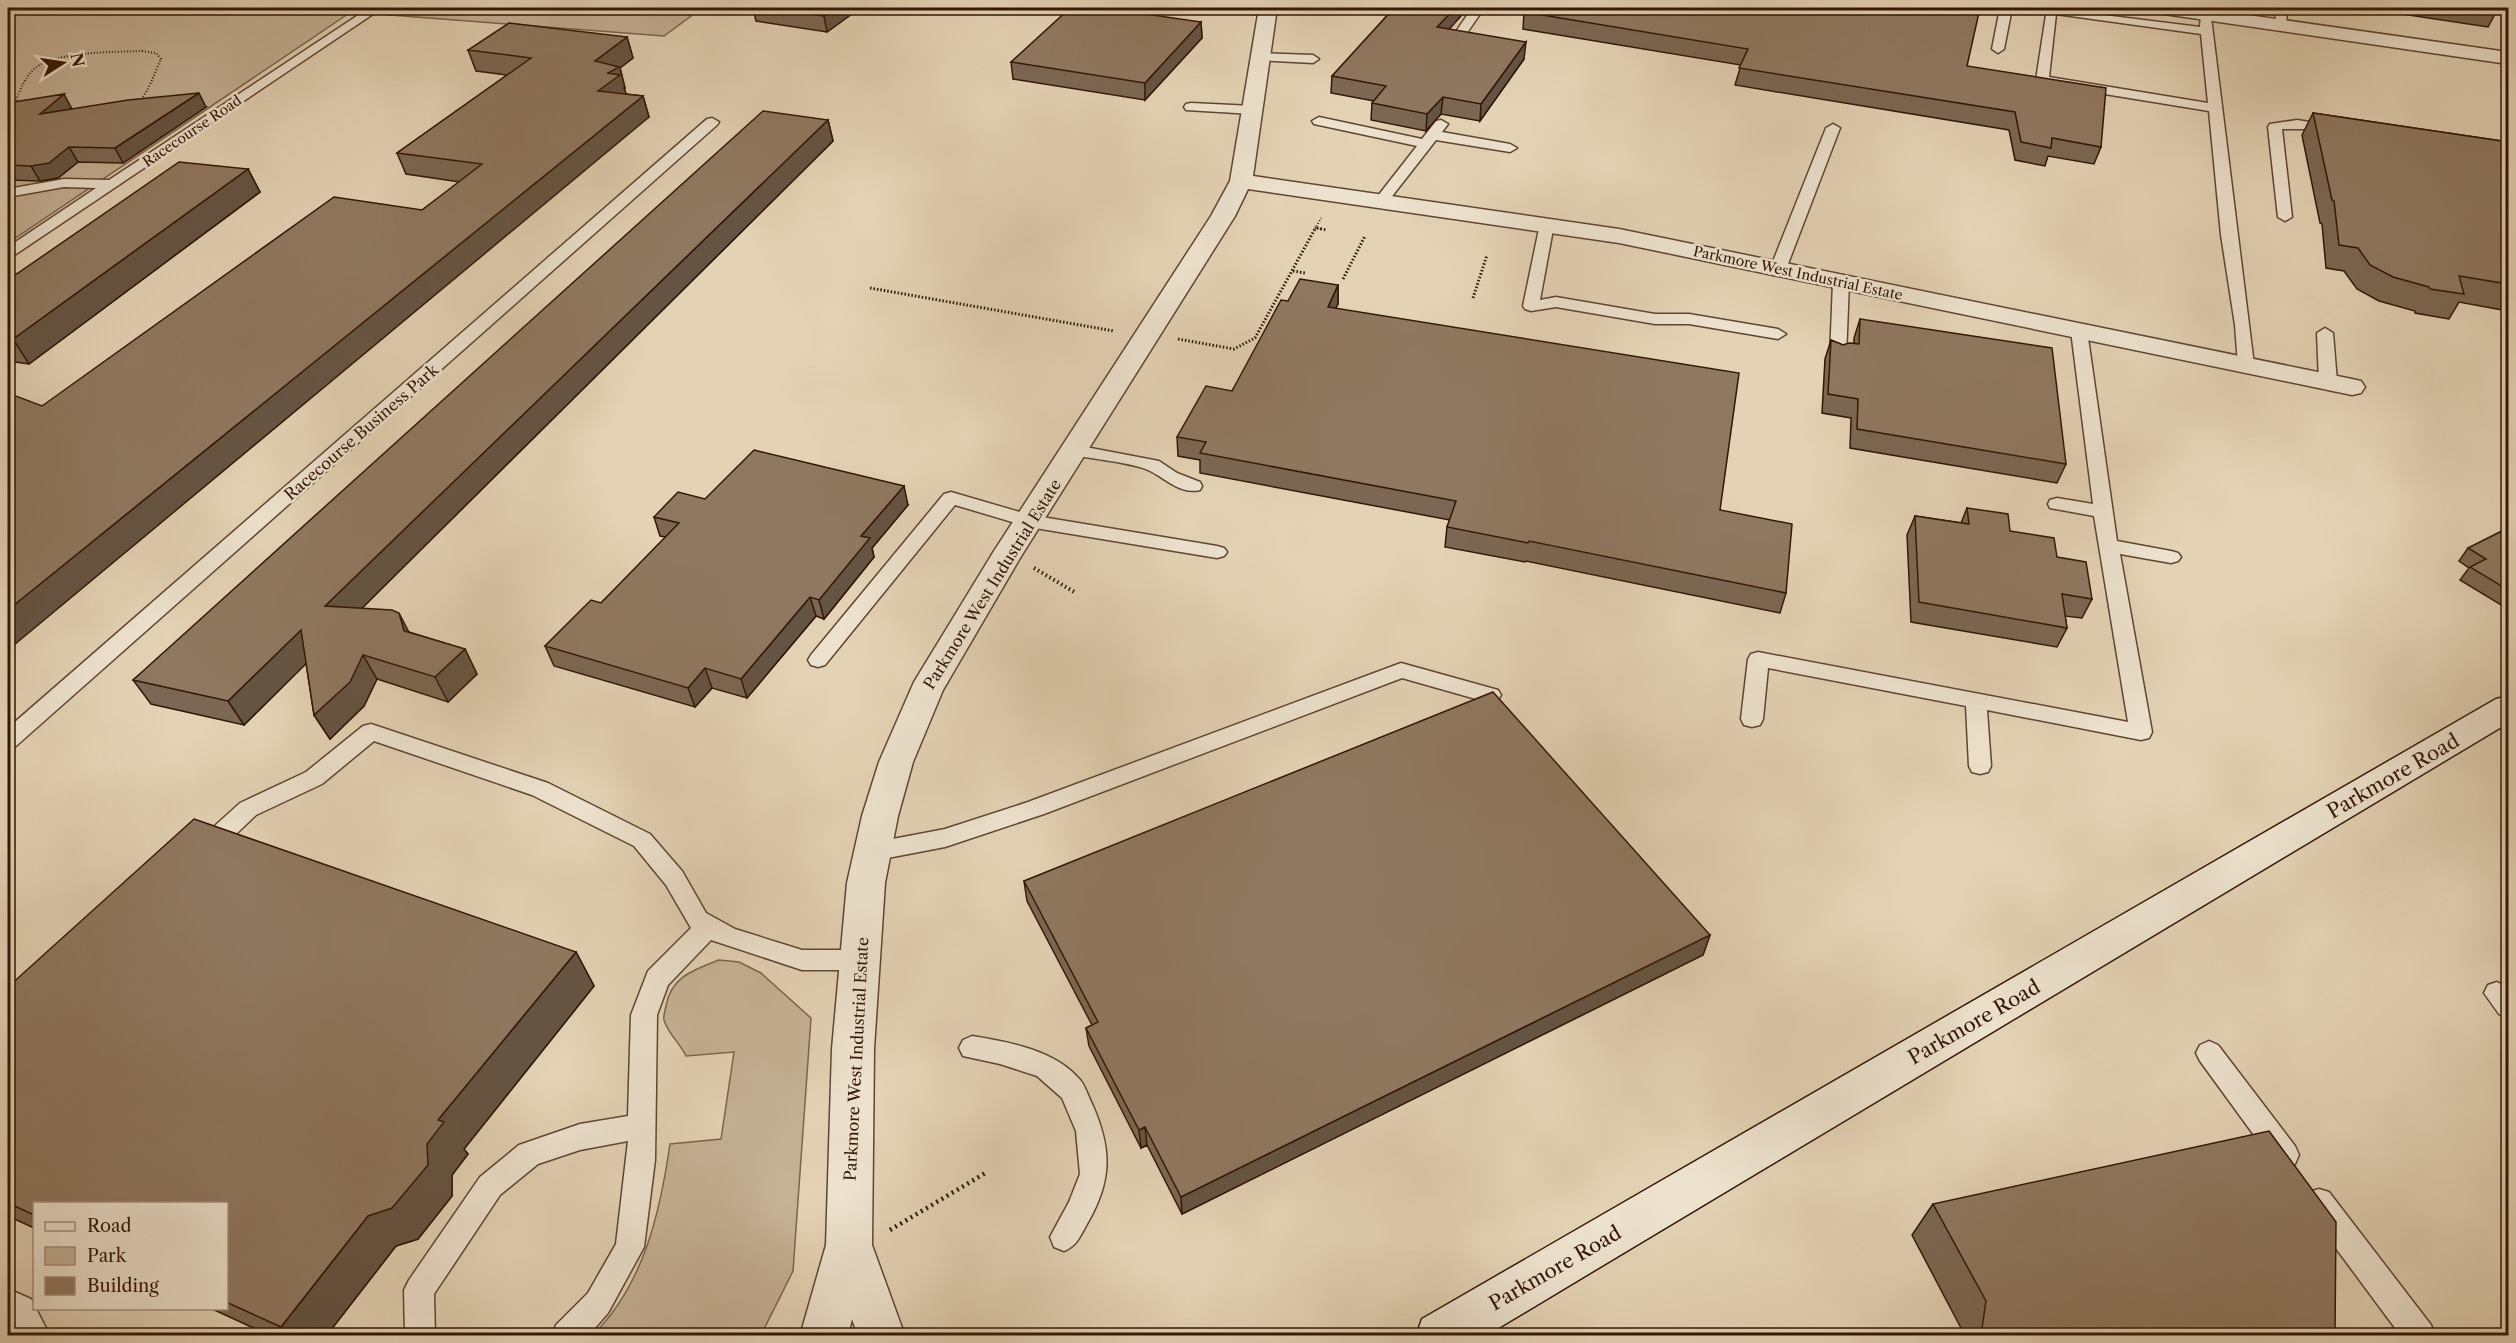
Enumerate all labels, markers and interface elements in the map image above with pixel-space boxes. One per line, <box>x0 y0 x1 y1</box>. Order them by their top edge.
north arrow <box>33 33 93 93</box>
text: N <box>66 51 89 69</box>
street label: Racecourse Road <box>139 91 245 171</box>
street label: Parkmore West Industrial Estate <box>1692 242 1905 304</box>
street label: Racecourse Business Park <box>280 359 443 504</box>
street label: Parkmore West Industrial Estate <box>919 475 1065 693</box>
street label: Parkmore Road <box>2323 728 2463 824</box>
street label: Parkmore West Industrial Estate <box>840 936 872 1182</box>
street label: Parkmore Road <box>1904 974 2044 1070</box>
legend <box>33 1202 228 1310</box>
text: Road <box>87 1215 132 1237</box>
street label: Parkmore Road <box>1485 1220 1625 1316</box>
text: Park <box>87 1245 128 1267</box>
text: Building <box>87 1275 159 1297</box>

